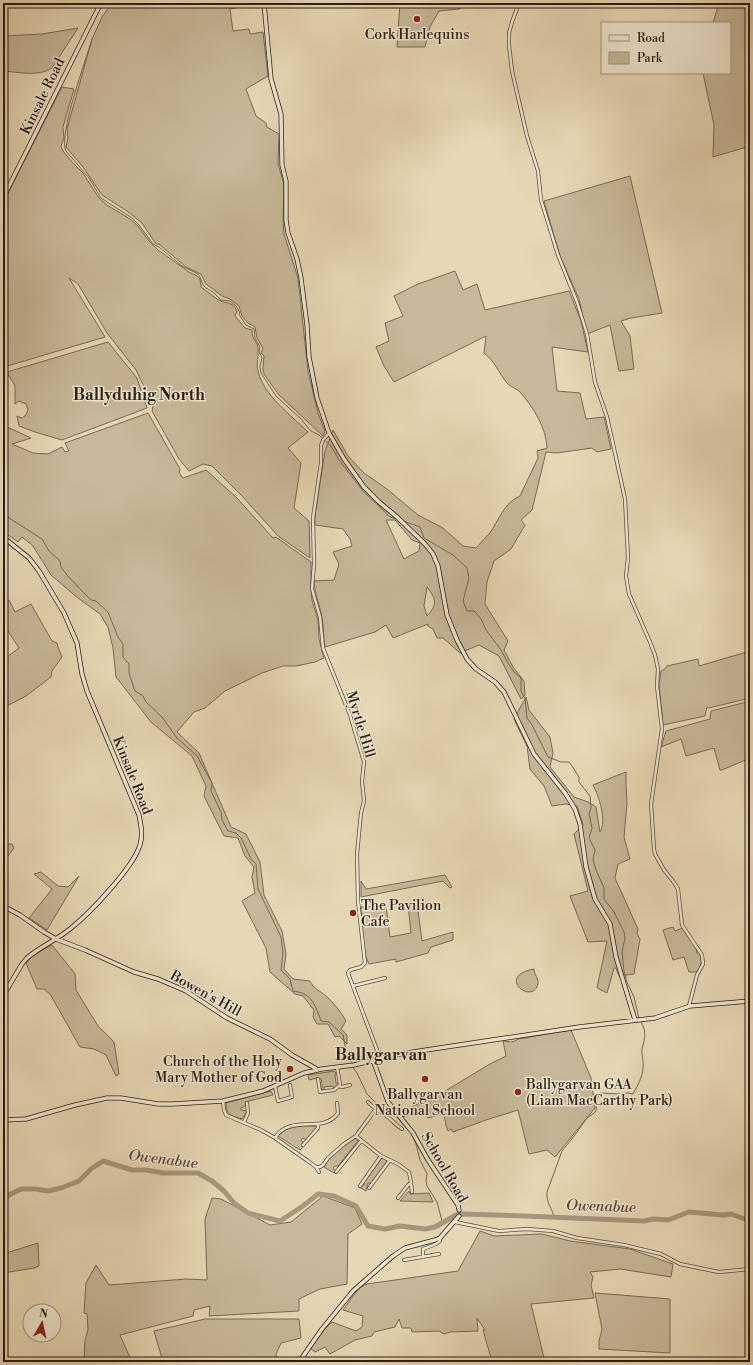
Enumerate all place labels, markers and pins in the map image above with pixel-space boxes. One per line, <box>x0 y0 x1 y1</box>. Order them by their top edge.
marker: Cork Harlequins <box>412 14 422 24</box>
place label: Cork Harlequins <box>365 26 469 44</box>
place label: The Pavilion Cafe <box>361 897 442 931</box>
marker: The Pavilion Cafe <box>348 908 358 918</box>
place label: Church of the Holy Mary Mother of God <box>155 1053 282 1087</box>
marker: Church of the Holy Mary Mother of God <box>285 1064 295 1074</box>
marker: Ballygarvan National School <box>420 1074 430 1084</box>
place label: Ballygarvan GAA (Liam MacCarthy Park) <box>525 1076 673 1110</box>
place label: Ballygarvan National School <box>375 1086 475 1120</box>
marker: Ballygarvan GAA (Liam MacCarthy Park) <box>513 1087 523 1097</box>

